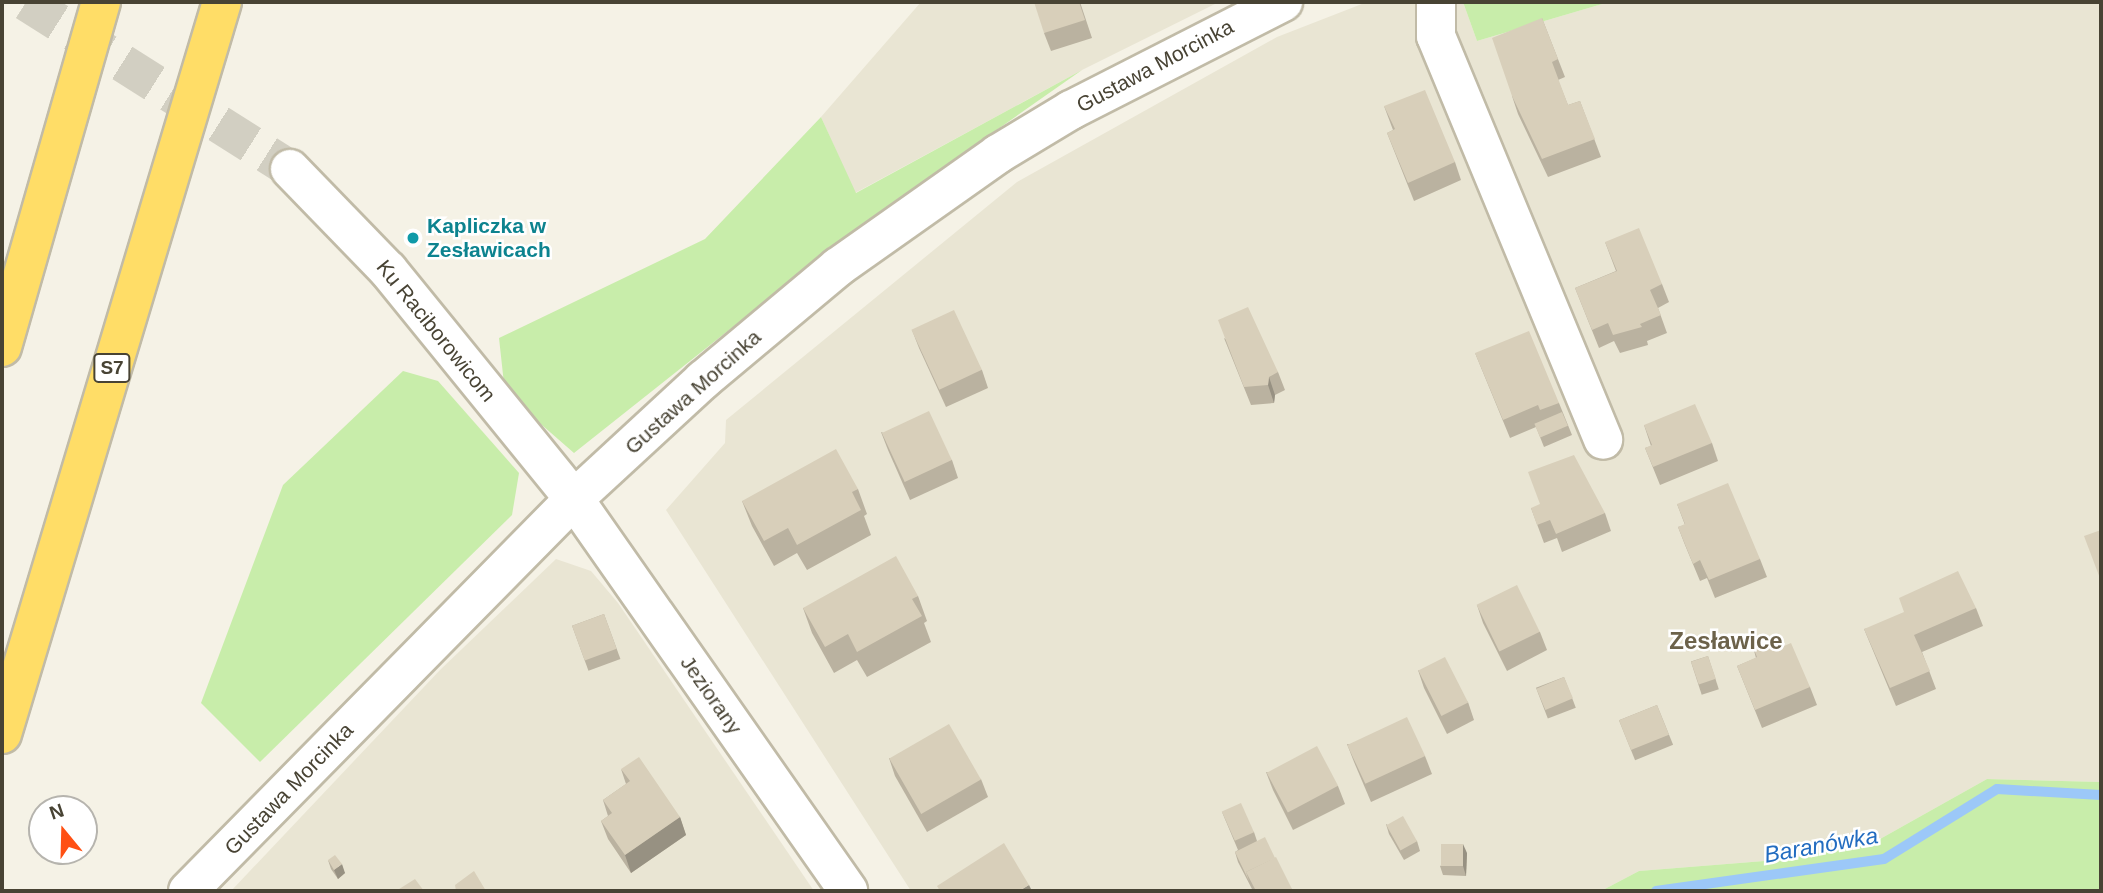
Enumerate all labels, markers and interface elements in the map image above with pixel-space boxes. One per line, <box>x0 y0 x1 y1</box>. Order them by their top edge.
street label: Gustawa Morcinka <box>1072 14 1238 118</box>
place label: Kapliczka w Zesławicach <box>427 213 551 263</box>
marker: Kapliczka w Zesławicach <box>405 230 421 246</box>
street label: Ku Raciborowicom <box>371 255 501 407</box>
street label: Gustawa Morcinka <box>620 324 766 460</box>
road number: S7 <box>93 352 131 384</box>
district label: Zesławice <box>1669 627 1783 655</box>
street label: Jeziorany <box>675 651 747 739</box>
street label: Gustawa Morcinka <box>220 718 358 860</box>
north arrow <box>28 795 98 865</box>
text: N <box>47 799 67 824</box>
water label: Baranówka <box>1762 821 1880 869</box>

